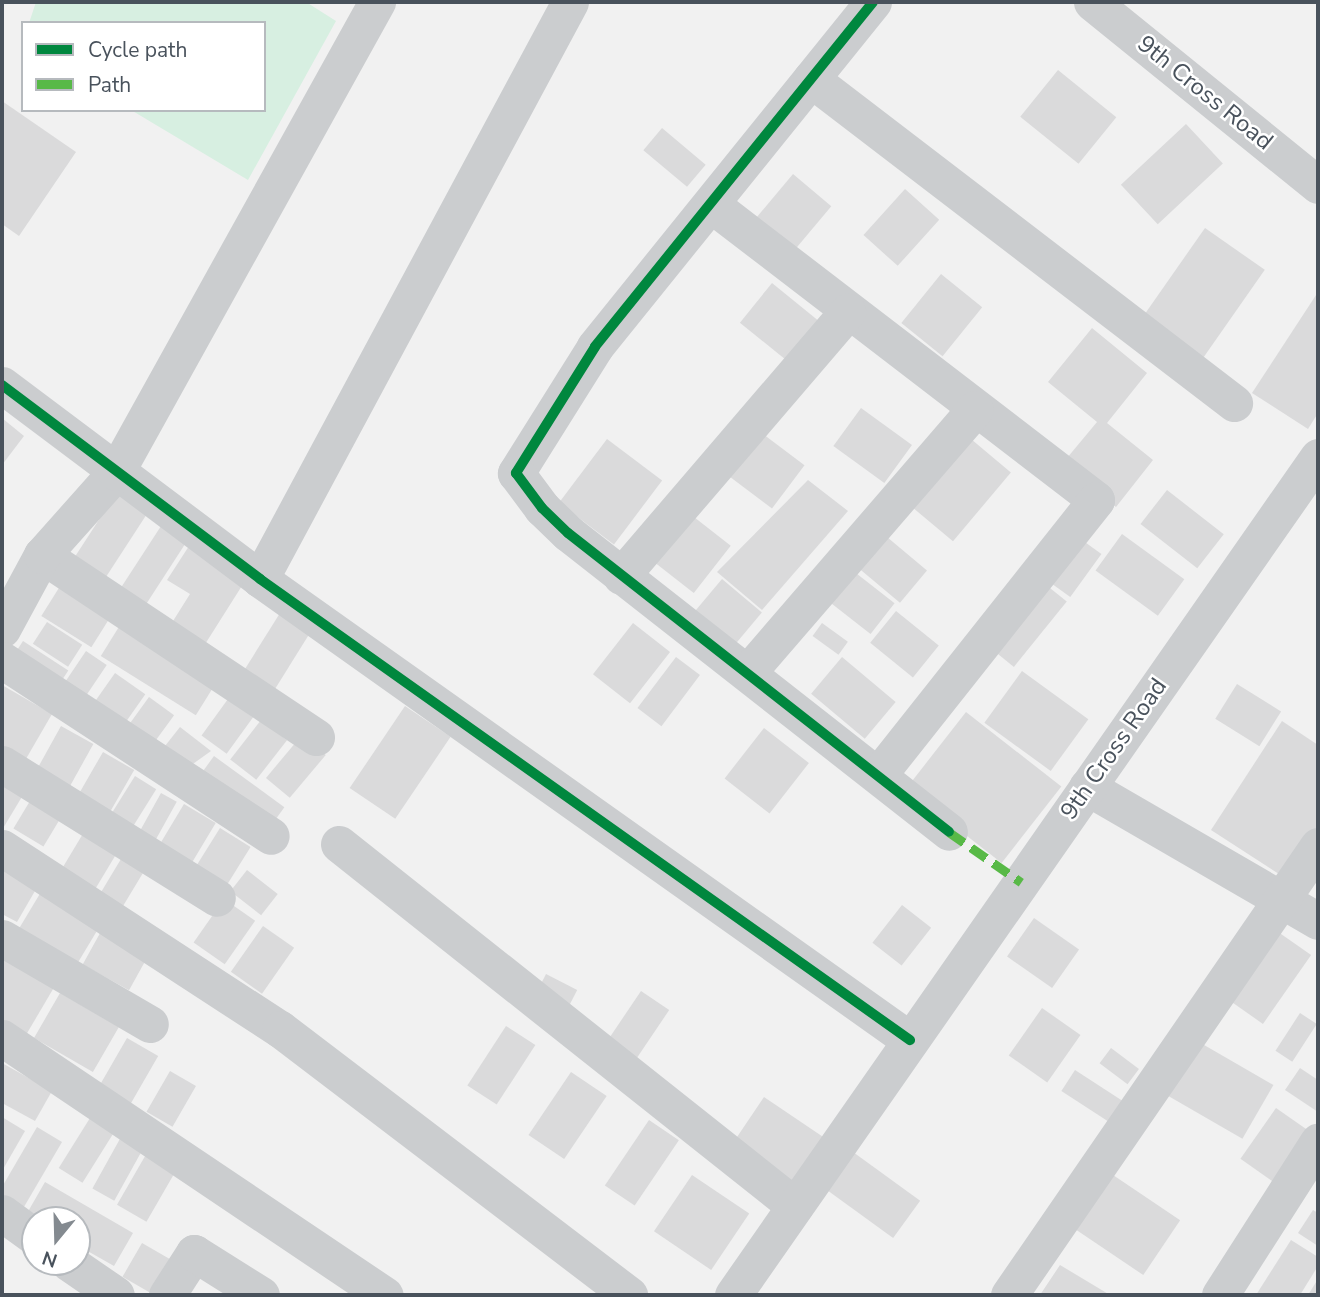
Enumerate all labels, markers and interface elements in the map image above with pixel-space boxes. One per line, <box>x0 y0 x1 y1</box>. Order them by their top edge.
legend <box>21 21 266 112</box>
street label: 9th Cross Road <box>1132 30 1278 156</box>
text: Cycle path <box>88 36 187 64</box>
text: Path <box>88 71 131 99</box>
street label: 9th Cross Road <box>1055 673 1173 825</box>
north arrow <box>21 1206 91 1276</box>
text: N <box>39 1244 61 1274</box>

